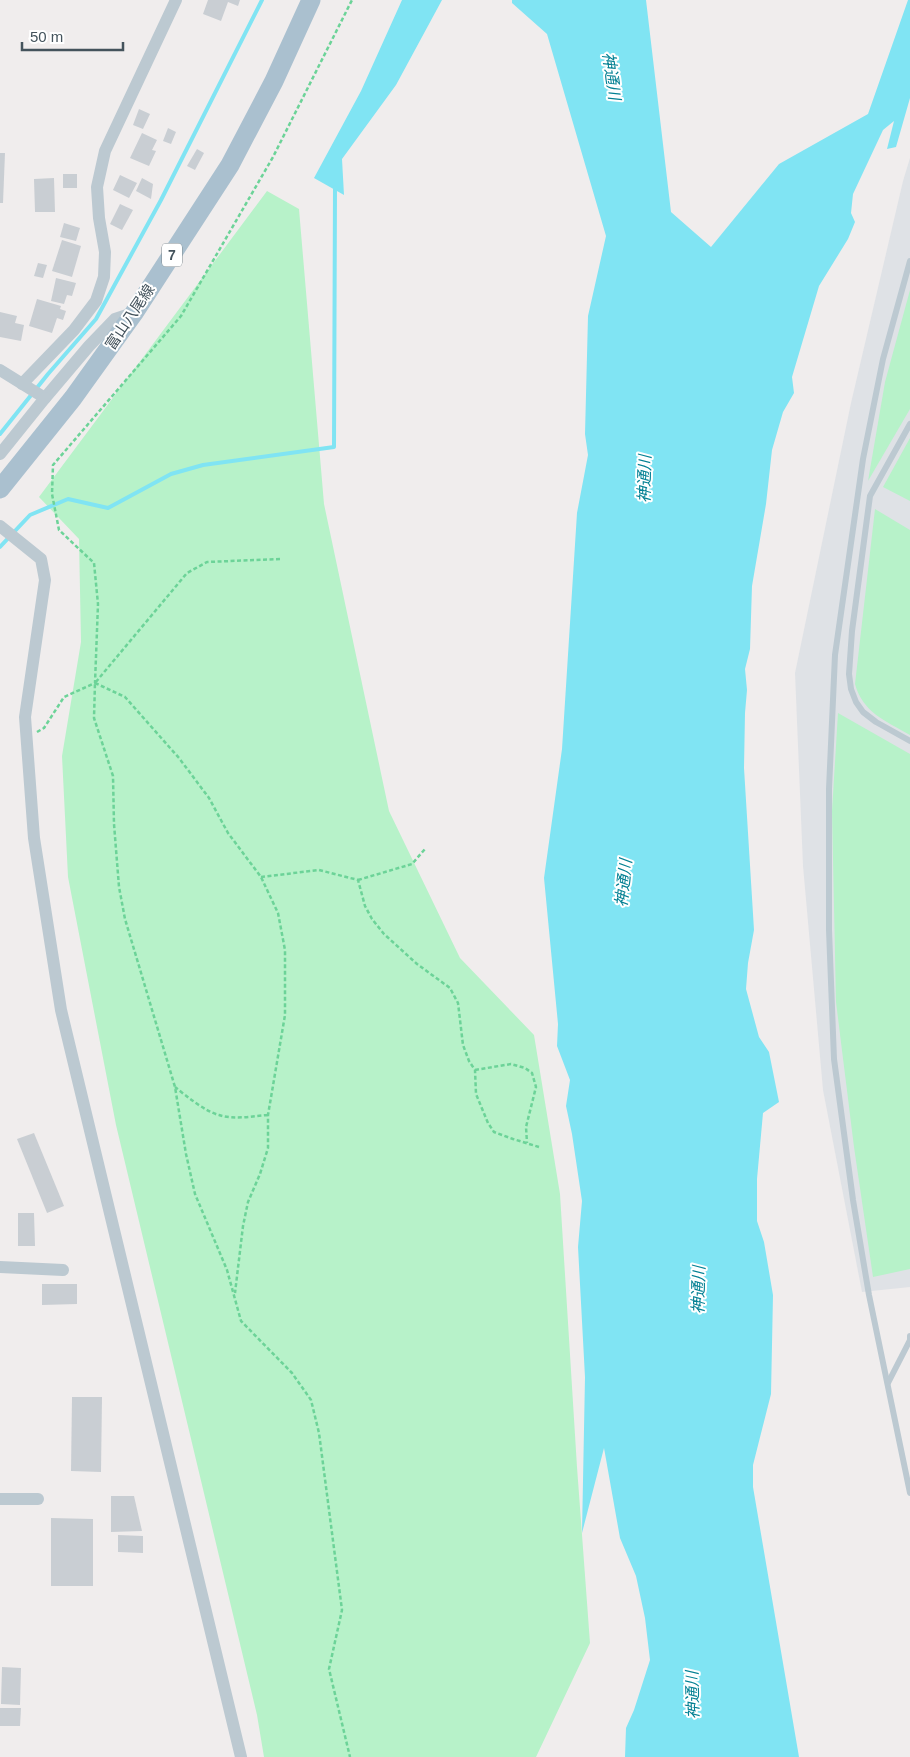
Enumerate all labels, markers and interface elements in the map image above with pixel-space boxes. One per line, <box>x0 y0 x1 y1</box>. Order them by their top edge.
scale bar <box>22 20 124 52</box>
text: 50 m <box>30 28 63 45</box>
water label: 神通川 <box>600 51 624 103</box>
road number: 7 <box>162 244 182 266</box>
street label: 富山八尾線 <box>102 281 158 353</box>
water label: 神通川 <box>636 453 653 503</box>
water label: 神通川 <box>613 856 635 908</box>
water label: 神通川 <box>690 1264 707 1314</box>
water label: 神通川 <box>684 1669 701 1719</box>

